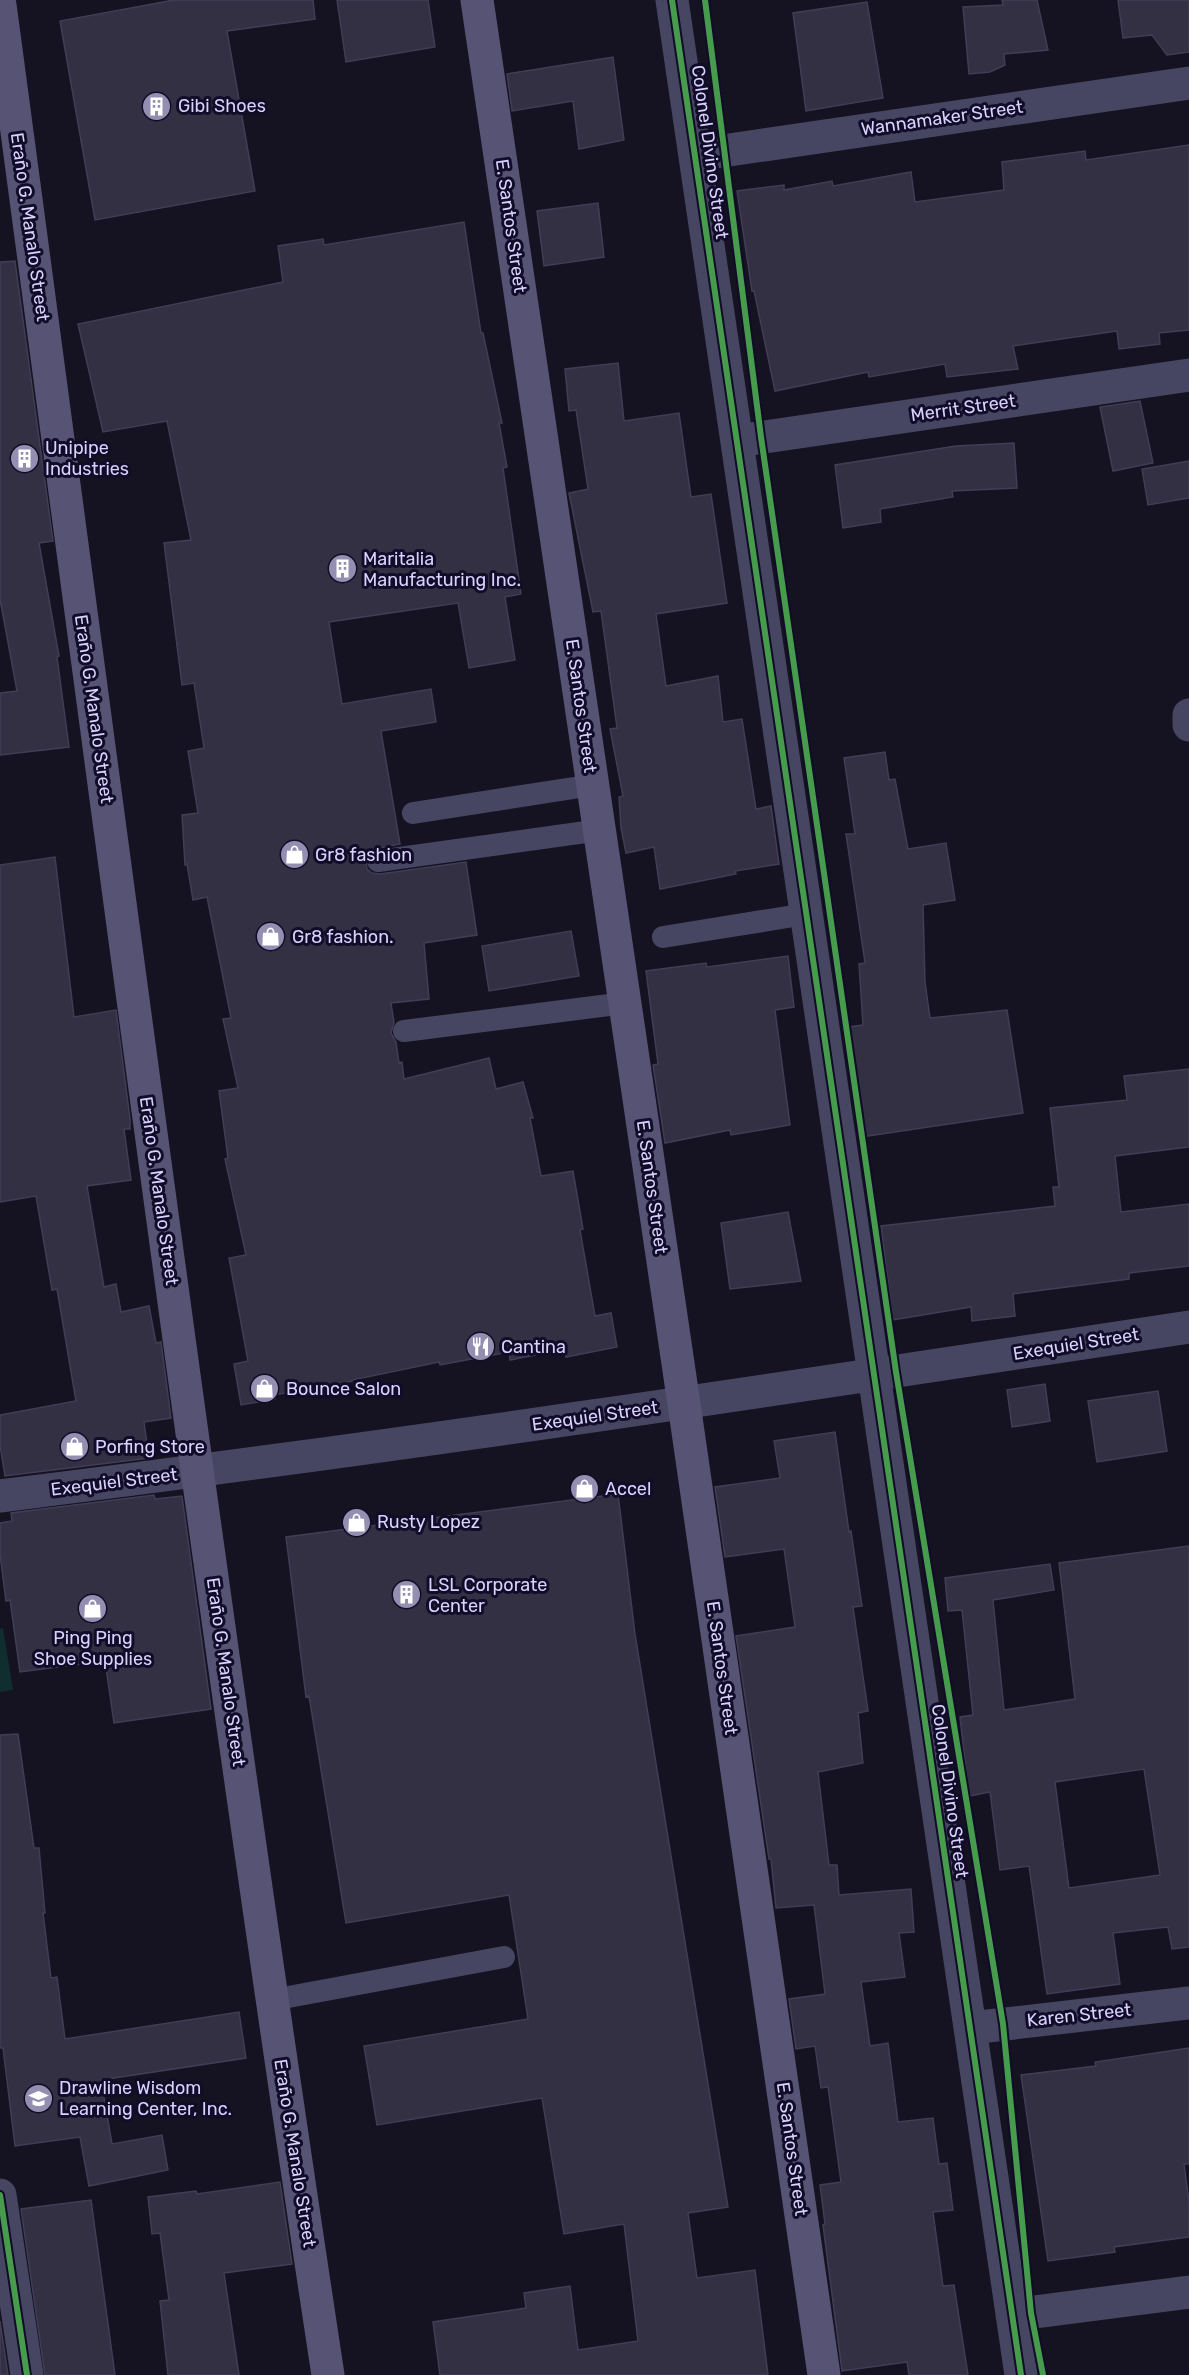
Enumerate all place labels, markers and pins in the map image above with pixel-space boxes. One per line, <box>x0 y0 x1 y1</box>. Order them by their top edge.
building icon: Gibi Shoes <box>141 90 173 122</box>
place label: Gibi Shoes <box>178 95 266 117</box>
place label: Unipipe Industries <box>45 437 129 480</box>
building icon: Unipipe Industries <box>8 442 40 474</box>
place label: Maritalia Manufacturing Inc. <box>363 548 521 591</box>
building icon: Maritalia Manufacturing Inc. <box>326 553 358 585</box>
shop icon: Gr8 fashion <box>278 839 310 871</box>
place label: Gr8 fashion <box>315 844 412 866</box>
shop icon: Gr8 fashion. <box>255 921 287 953</box>
place label: Gr8 fashion. <box>292 926 394 948</box>
restaurant icon: Cantina <box>464 1331 496 1363</box>
place label: Cantina <box>501 1336 566 1358</box>
shop icon: Bounce Salon <box>249 1373 281 1405</box>
place label: Bounce Salon <box>286 1378 401 1400</box>
shop icon: Porfing Store <box>58 1431 90 1463</box>
place label: Porfing Store <box>95 1436 205 1458</box>
shop icon: Accel <box>568 1473 600 1505</box>
place label: Accel <box>605 1478 651 1500</box>
shop icon: Rusty Lopez <box>340 1506 372 1538</box>
place label: Rusty Lopez <box>377 1511 480 1533</box>
place label: LSL Corporate Center <box>428 1574 547 1617</box>
building icon: LSL Corporate Center <box>391 1579 423 1611</box>
shop icon: Ping Ping Shoe Supplies <box>77 1593 109 1625</box>
place label: Ping Ping Shoe Supplies <box>34 1627 152 1670</box>
place label: Drawline Wisdom Learning Center, Inc. <box>59 2077 232 2120</box>
school or university icon: Drawline Wisdom Learning Center, Inc. <box>22 2082 54 2114</box>

